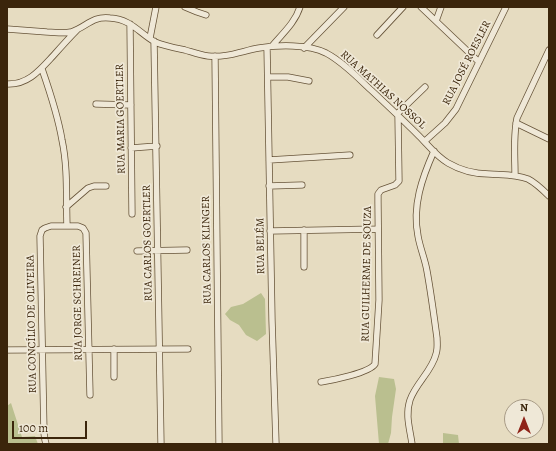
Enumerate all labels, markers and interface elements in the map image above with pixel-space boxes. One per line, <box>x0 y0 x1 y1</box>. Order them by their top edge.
street label: RUA JOSÉ ROESLER <box>440 18 494 108</box>
street label: RUA MATHIAS NOSSOL <box>337 48 429 132</box>
street label: RUA MARIA GOERTLER <box>113 64 129 174</box>
street label: RUA CARLOS GOERTLER <box>140 185 156 301</box>
street label: RUA CARLOS KLINGER <box>199 196 215 304</box>
street label: RUA GUILHERME DE SOUZA <box>359 206 375 342</box>
street label: RUA BELÉM <box>254 218 268 274</box>
street label: RUA JORGE SCHREINER <box>70 245 86 361</box>
street label: RUA CONCÍLIO DE OLIVEIRA <box>24 255 40 393</box>
north arrow <box>504 399 544 439</box>
text: N <box>520 400 528 415</box>
scale bar <box>14 413 89 439</box>
text: 100 m <box>19 420 48 436</box>

